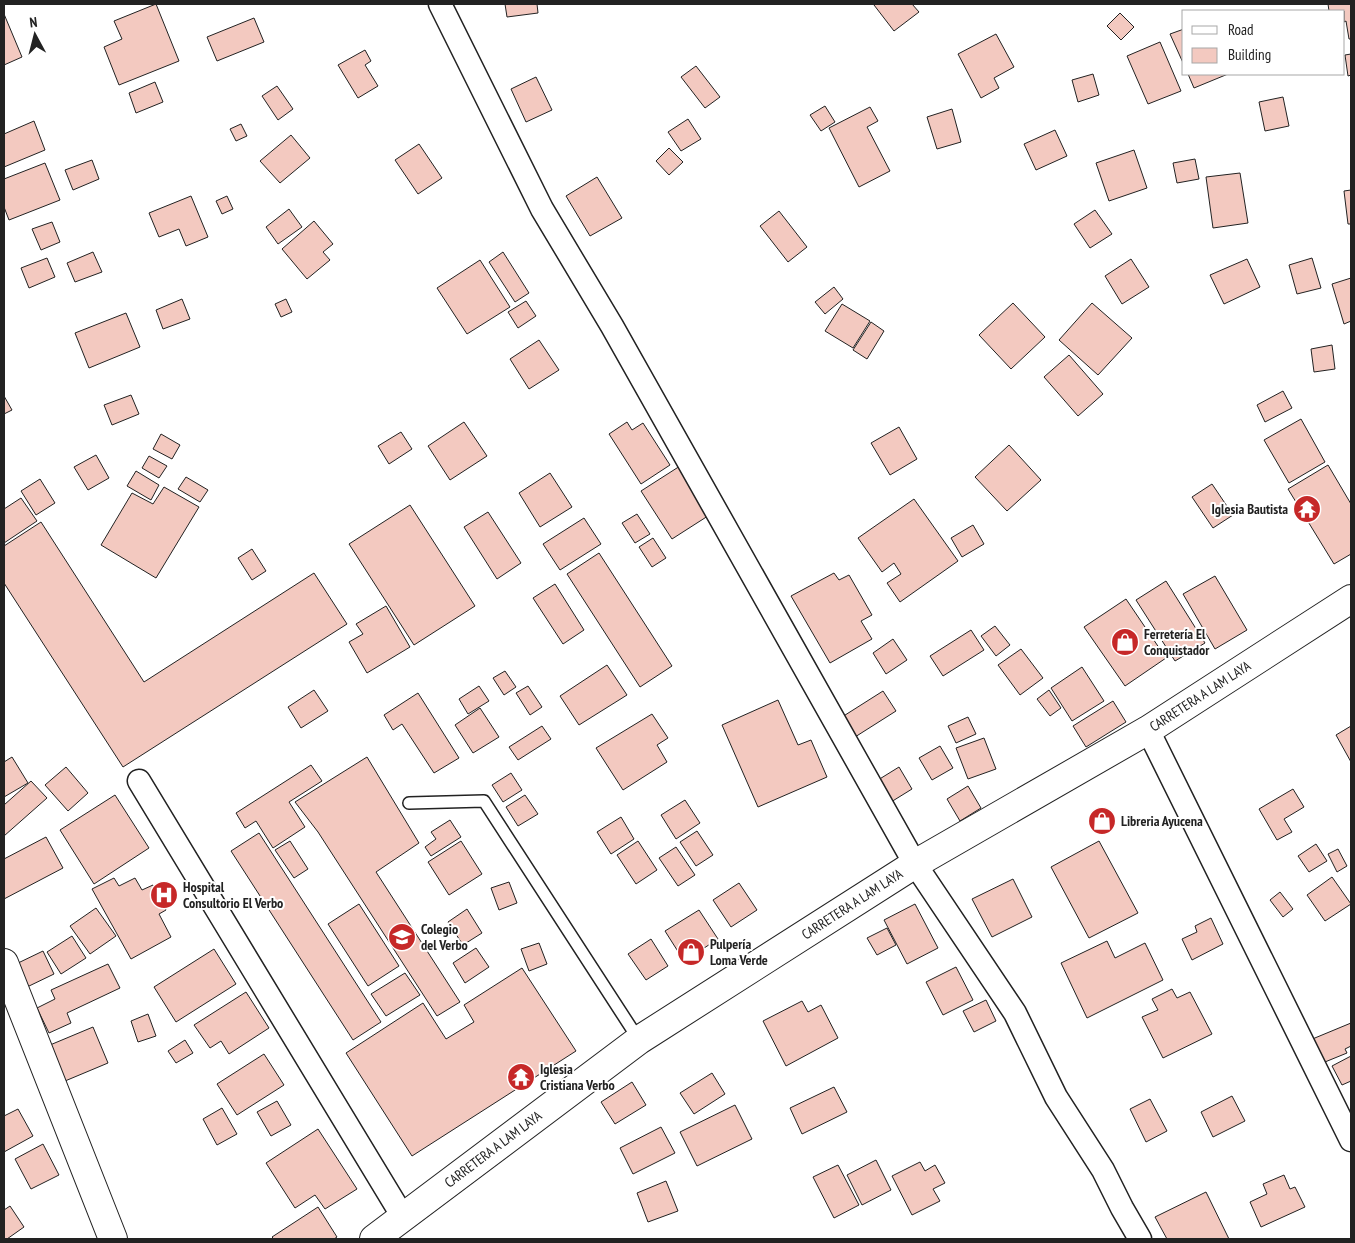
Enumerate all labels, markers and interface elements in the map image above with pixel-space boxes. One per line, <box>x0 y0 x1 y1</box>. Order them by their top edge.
north arrow <box>10 10 60 60</box>
legend <box>1182 10 1345 75</box>
text: N <box>29 13 38 31</box>
text: Road <box>1228 20 1254 39</box>
text: Building <box>1228 45 1271 64</box>
temple icon: Iglesia Bautista <box>1292 494 1322 524</box>
place label: Iglesia Bautista <box>1212 500 1288 518</box>
place label: Ferretería El Conquistador <box>1144 625 1210 659</box>
shop icon: Ferretería El Conquistador <box>1110 627 1140 657</box>
street label: CARRETERA A LAM LAYA <box>1146 656 1254 735</box>
shop icon: Libreria Ayucena <box>1087 806 1117 836</box>
place label: Libreria Ayucena <box>1121 812 1203 830</box>
street label: CARRETERA A LAM LAYA <box>798 864 906 943</box>
place label: Hospital Consultorio El Verbo <box>183 878 283 912</box>
hospital icon: Hospital Consultorio El Verbo <box>149 880 179 910</box>
place label: Colegio del Verbo <box>421 920 468 954</box>
school or university icon: Colegio del Verbo <box>387 922 417 952</box>
place label: Pulpería Loma Verde <box>710 935 768 969</box>
shop icon: Pulpería Loma Verde <box>676 937 706 967</box>
place label: Iglesia Cristiana Verbo <box>540 1060 615 1094</box>
temple icon: Iglesia Cristiana Verbo <box>506 1062 536 1092</box>
street label: CARRETERA A LAM LAYA <box>441 1106 545 1191</box>

